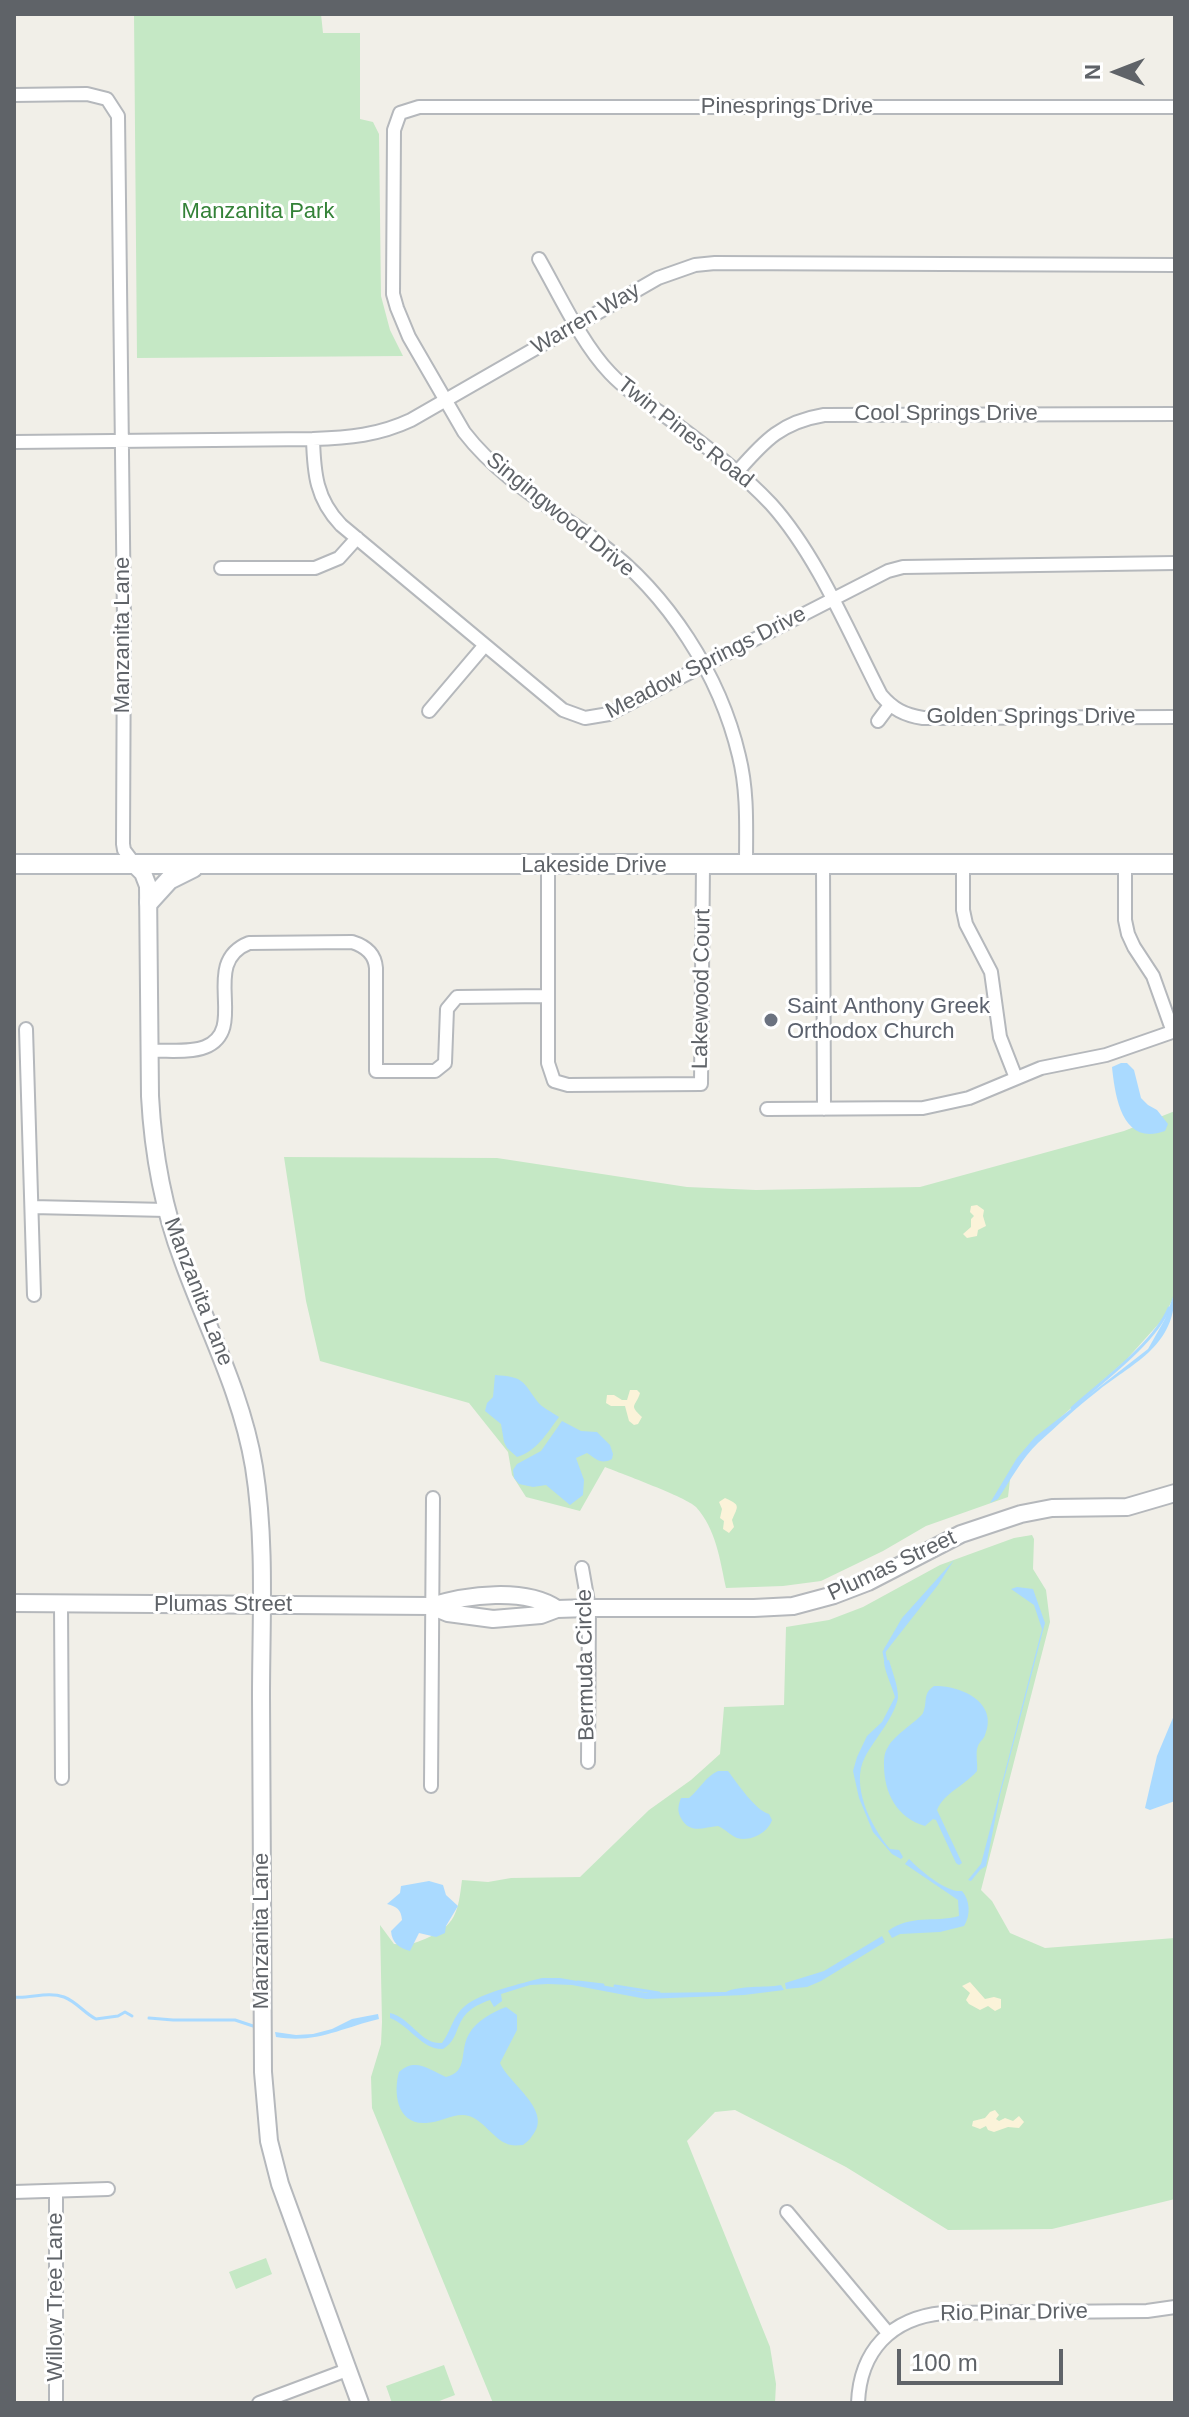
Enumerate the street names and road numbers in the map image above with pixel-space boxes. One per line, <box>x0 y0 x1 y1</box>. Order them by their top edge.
street label: Pinesprings Drive <box>701 94 873 120</box>
street label: Warren Way <box>527 277 645 361</box>
street label: Twin Pines Road <box>612 372 758 494</box>
street label: Cool Springs Drive <box>854 401 1038 427</box>
street label: Singingwood Drive <box>480 447 640 583</box>
street label: Manzanita Lane <box>110 557 136 713</box>
street label: Meadow Springs Drive <box>601 601 811 725</box>
street label: Golden Springs Drive <box>926 704 1136 730</box>
street label: Lakeside Drive <box>521 853 667 879</box>
street label: Lakewood Court <box>687 909 717 1069</box>
street label: Manzanita Lane <box>158 1214 238 1370</box>
street label: Plumas Street <box>824 1525 960 1607</box>
street label: Bermuda Circle <box>571 1589 601 1741</box>
street label: Plumas Street <box>154 1592 292 1618</box>
street label: Manzanita Lane <box>249 1853 275 2009</box>
street label: Willow Tree Lane <box>43 2212 69 2382</box>
street label: Rio Pinar Drive <box>940 2299 1088 2327</box>

